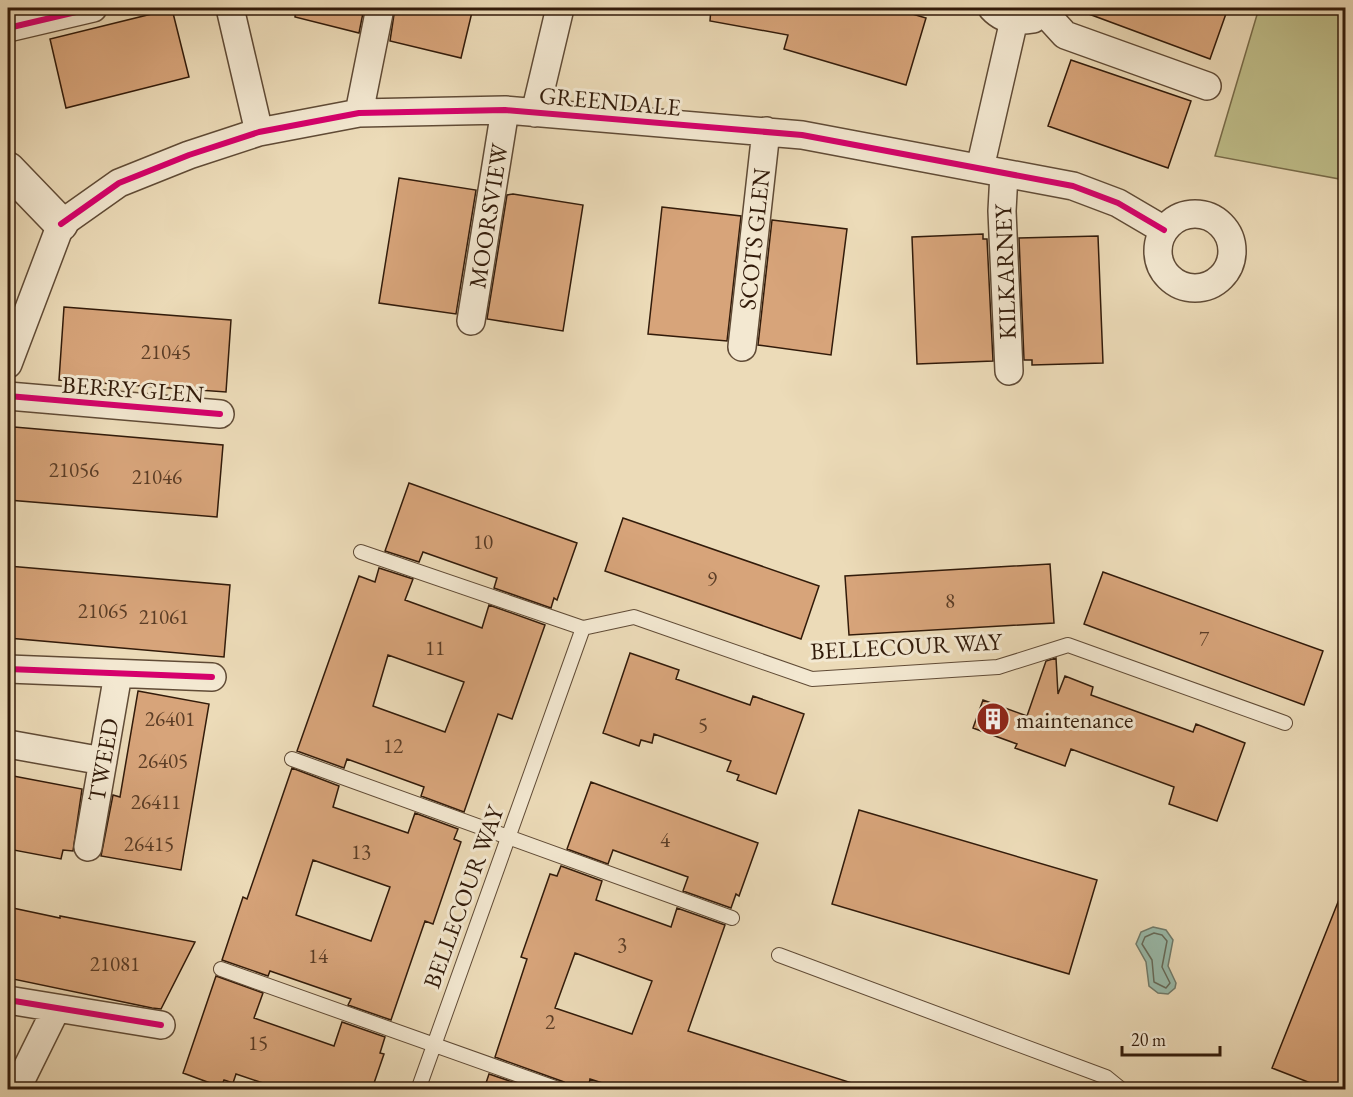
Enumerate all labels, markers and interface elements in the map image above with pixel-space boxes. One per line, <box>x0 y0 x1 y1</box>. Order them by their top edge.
street label: GREENDALE <box>538 79 682 123</box>
street label: MOORSVIEW <box>461 140 515 291</box>
street label: SCOTS GLEN <box>731 167 777 311</box>
street label: KILKARNEY <box>987 203 1023 340</box>
house number: 21045 <box>141 338 191 365</box>
street label: BERRY GLEN <box>61 369 205 409</box>
house number: 21056 <box>49 456 99 483</box>
house number: 21046 <box>132 463 182 490</box>
house number: 10 <box>473 528 493 555</box>
house number: 9 <box>707 565 717 592</box>
house number: 8 <box>945 587 955 614</box>
house number: 21065 <box>78 597 128 624</box>
house number: 21061 <box>139 603 189 630</box>
street label: BELLECOUR WAY <box>809 625 1004 666</box>
house number: 7 <box>1199 625 1210 652</box>
house number: 11 <box>425 634 445 661</box>
building icon: maintenance <box>975 701 1011 737</box>
place label: maintenance <box>1016 704 1133 735</box>
house number: 26401 <box>145 705 195 732</box>
house number: 5 <box>698 711 708 738</box>
street label: TWEED <box>80 716 126 804</box>
house number: 12 <box>383 732 403 759</box>
house number: 26405 <box>138 747 188 774</box>
house number: 26411 <box>131 788 181 815</box>
street label: BELLECOUR WAY <box>416 801 511 992</box>
house number: 4 <box>660 826 671 853</box>
house number: 26415 <box>124 830 174 857</box>
house number: 13 <box>351 838 371 865</box>
house number: 3 <box>617 931 627 958</box>
house number: 14 <box>308 942 329 969</box>
house number: 21081 <box>90 950 140 977</box>
house number: 2 <box>545 1008 555 1035</box>
scale bar <box>1122 1019 1220 1057</box>
text: 20 m <box>1131 1028 1166 1051</box>
house number: 15 <box>248 1029 268 1056</box>

